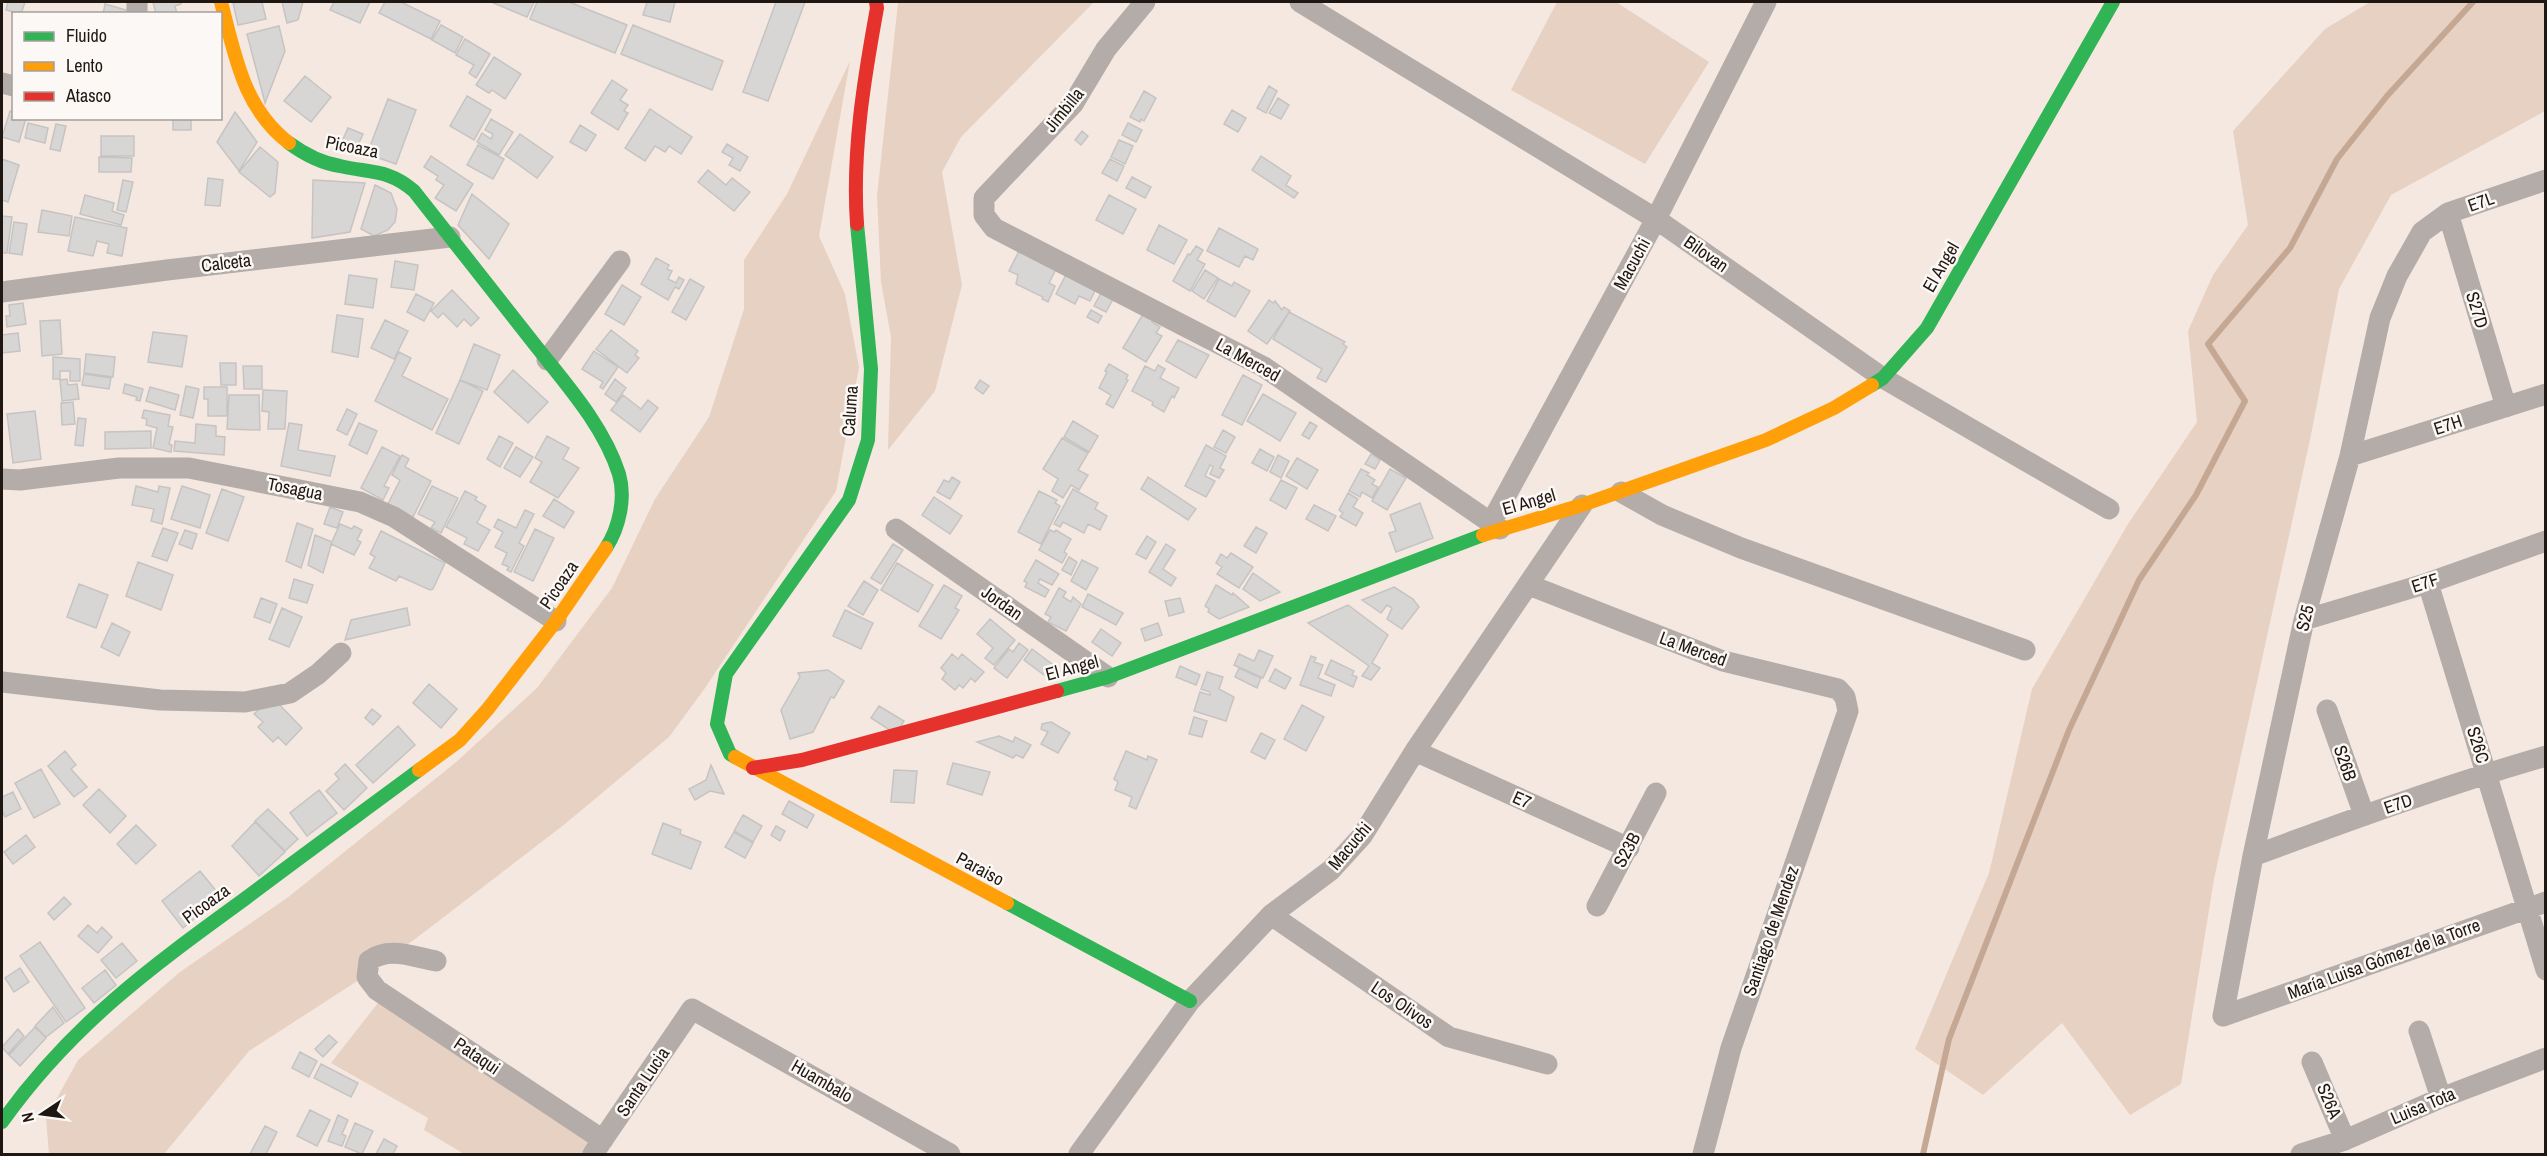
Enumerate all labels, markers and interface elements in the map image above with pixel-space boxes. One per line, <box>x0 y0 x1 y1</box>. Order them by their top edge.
legend <box>12 12 222 120</box>
text: Fluido <box>66 23 107 48</box>
text: Lento <box>66 53 103 78</box>
street label: Jimbilla <box>1038 82 1089 137</box>
text: Atasco <box>65 83 111 108</box>
street label: Picoaza <box>324 129 381 164</box>
street label: E7L <box>2464 185 2497 218</box>
street label: Bilovan <box>1679 229 1734 278</box>
street label: Macuchi <box>1607 233 1656 294</box>
street label: El Angel <box>1916 237 1965 296</box>
street label: Calceta <box>200 247 252 278</box>
street label: S27D <box>2460 289 2495 331</box>
street label: La Merced <box>1212 332 1285 387</box>
street label: Caluma <box>835 385 864 437</box>
street label: E7H <box>2430 408 2465 441</box>
street label: Tosagua <box>265 471 325 506</box>
street label: El Angel <box>1499 482 1558 521</box>
street label: Picoaza <box>533 556 584 614</box>
street label: E7F <box>2408 566 2442 599</box>
street label: Jordan <box>977 579 1028 626</box>
street label: S25 <box>2289 602 2320 634</box>
street label: La Merced <box>1656 625 1730 672</box>
street label: El Angel <box>1042 648 1101 687</box>
street label: S26C <box>2461 724 2496 766</box>
street label: S26B <box>2328 742 2363 784</box>
street label: E7 <box>1509 784 1536 815</box>
street label: E7D <box>2380 787 2415 820</box>
street label: Macuchi <box>1322 816 1377 875</box>
street label: S23B <box>1607 828 1646 872</box>
street label: Paraiso <box>952 846 1009 892</box>
street label: Santiago de Mendez <box>1737 862 1805 999</box>
street label: Picoaza <box>177 878 235 929</box>
street label: María Luisa Gómez de la Torre <box>2284 912 2484 1005</box>
street label: Los Olivos <box>1366 975 1438 1034</box>
street label: Pataqui <box>449 1031 505 1080</box>
street label: Santa Lucia <box>610 1042 675 1121</box>
street label: Huambalo <box>787 1053 858 1108</box>
street label: S26A <box>2311 1079 2348 1122</box>
street label: Luisa Tota <box>2387 1081 2459 1130</box>
north arrow <box>12 1084 72 1144</box>
text: N <box>16 1110 39 1124</box>

